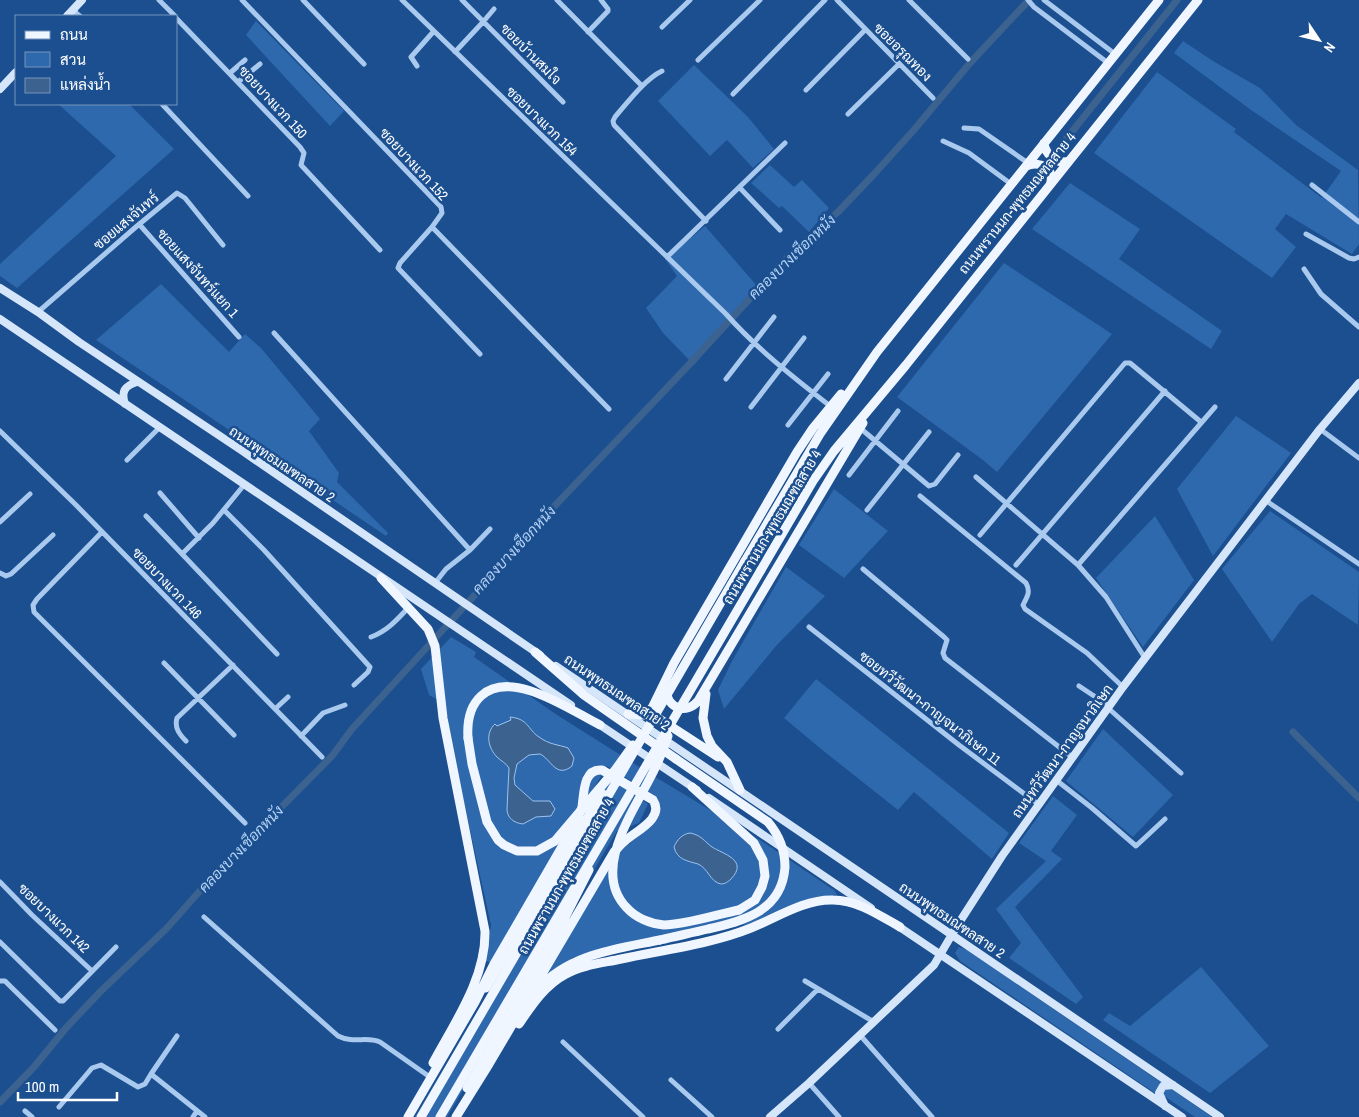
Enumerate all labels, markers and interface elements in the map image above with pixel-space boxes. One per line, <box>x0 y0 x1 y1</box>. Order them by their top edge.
legend <box>15 15 178 105</box>
north arrow <box>1294 15 1344 65</box>
street label: ซอยอรุณทอง <box>869 19 936 86</box>
street label: ซอยบ้านสมใจ <box>497 20 565 88</box>
text: ถนน <box>60 24 88 45</box>
text: N <box>1320 39 1339 56</box>
text: สวน <box>60 49 86 70</box>
street label: ซอยบางแวก 150 <box>235 62 311 142</box>
text: แหล่งน้ำ <box>60 72 111 95</box>
street label: ซอยบางแวก 154 <box>502 82 582 160</box>
street label: ซอยบางแวก 152 <box>376 124 452 204</box>
street label: ถนนพรานนก-พุทธมณฑลสาย 4 <box>954 128 1081 278</box>
street label: ซอยแสงจันทร์ <box>90 188 163 254</box>
water label: คลองบางเชือกหนัง <box>743 209 840 304</box>
street label: ซอยแสงจันทร์แยก 1 <box>153 225 243 322</box>
street label: ถนนพุทธมณฑลสาย 2 <box>225 422 338 507</box>
street label: ถนนพรานนก-พุทธมณฑลสาย 4 <box>719 446 826 608</box>
water label: คลองบางเชือกหนัง <box>467 501 560 599</box>
street label: ซอยบางแวก 146 <box>128 543 206 623</box>
street label: ซอยทวีวัฒนา-กาญจนาภิเษก 11 <box>855 647 1005 769</box>
street label: ถนนพุทธมณฑลสาย 2 <box>560 650 673 735</box>
street label: ถนนทวีวัฒนา-กาญจนาภิเษก <box>1007 681 1117 821</box>
street label: ถนนพรานนก-พุทธมณฑลสาย 4 <box>514 794 619 958</box>
water label: คลองบางเชือกหนัง <box>193 800 288 897</box>
street label: ถนนพุทธมณฑลสาย 2 <box>895 878 1008 963</box>
street label: ซอยบางแวก 142 <box>14 879 94 957</box>
scale bar <box>18 1070 116 1102</box>
text: 100 m <box>25 1076 59 1097</box>

